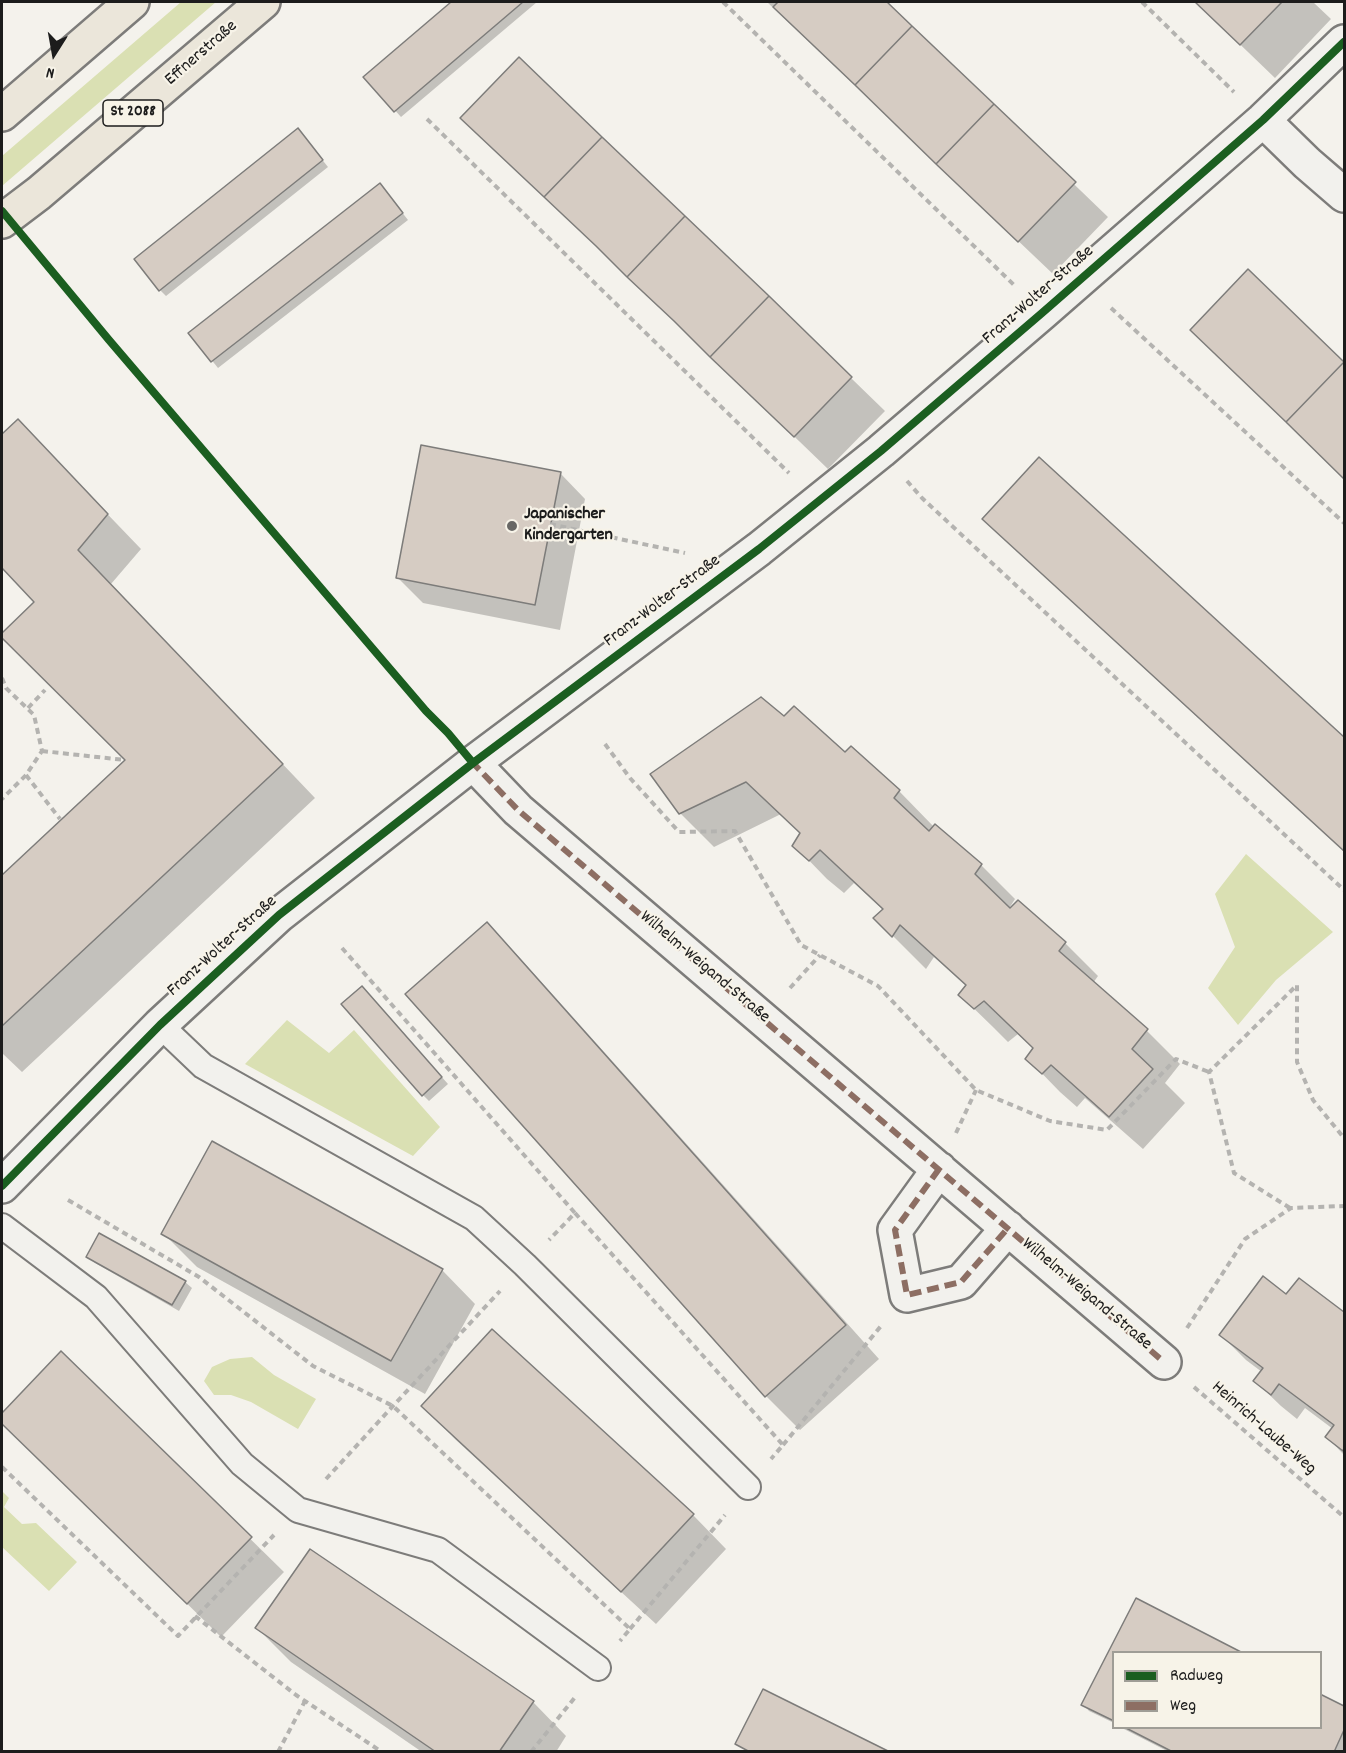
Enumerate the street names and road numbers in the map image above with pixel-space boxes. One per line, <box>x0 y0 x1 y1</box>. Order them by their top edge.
street label: Effnerstraße <box>161 17 243 91</box>
road number: St 2088 <box>103 100 163 126</box>
street label: Franz-Wolter-Straße <box>979 242 1099 350</box>
street label: Franz-Wolter-Straße <box>600 551 726 653</box>
street label: Franz-Wolter-Straße <box>164 892 282 1002</box>
street label: Wilhelm-Weigand-Straße <box>634 907 774 1029</box>
street label: Wilhelm-Weigand-Straße <box>1016 1234 1156 1356</box>
street label: Heinrich-Laube-Weg <box>1206 1378 1320 1480</box>

